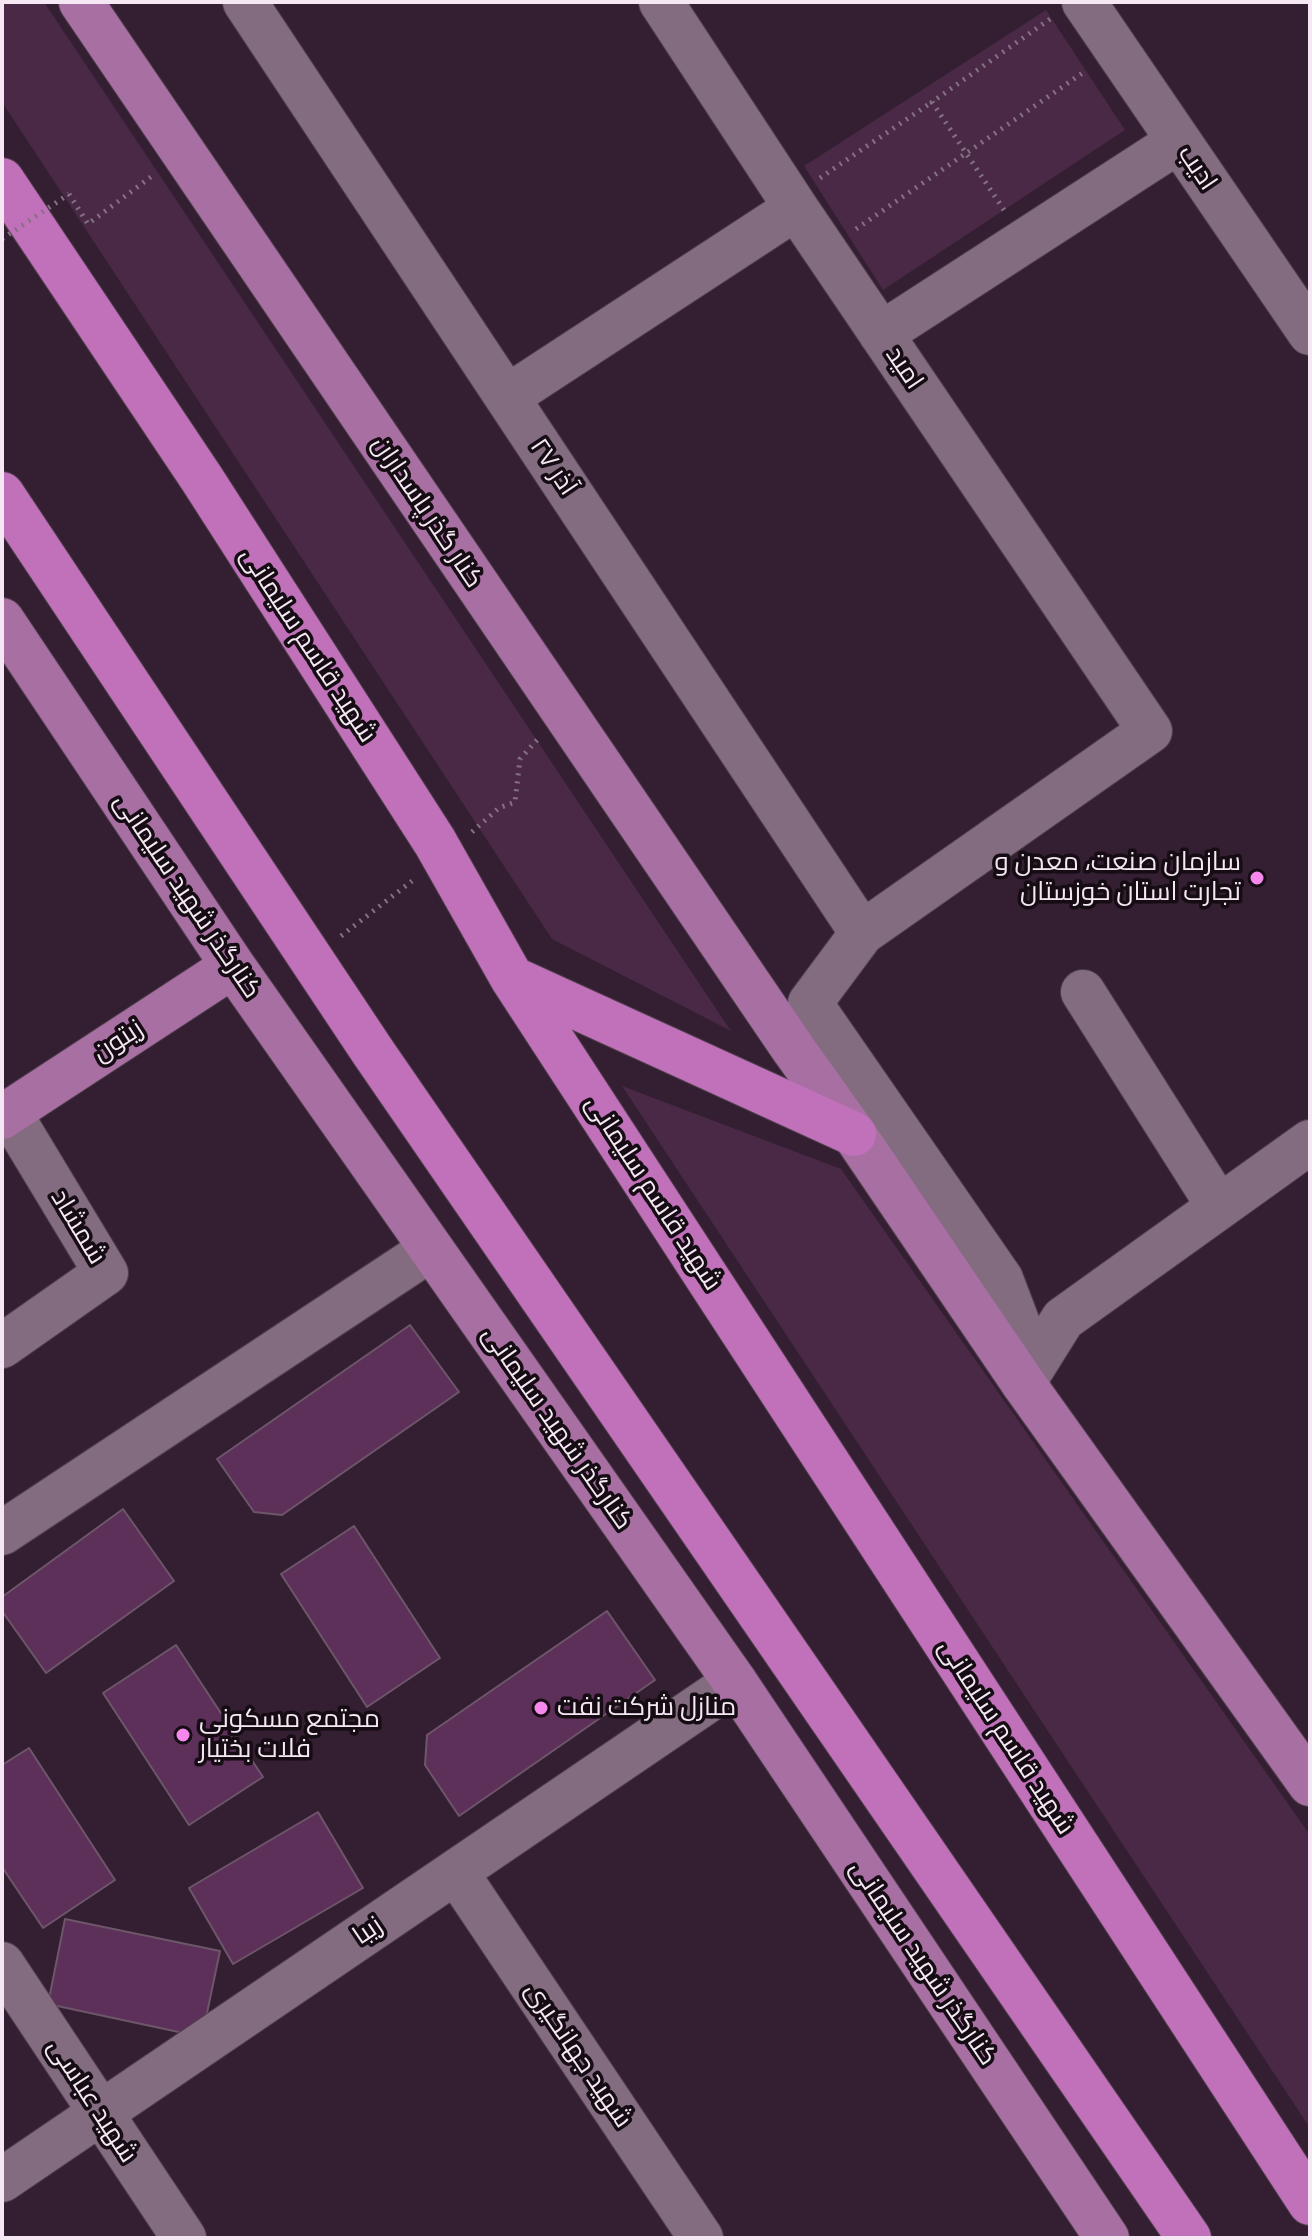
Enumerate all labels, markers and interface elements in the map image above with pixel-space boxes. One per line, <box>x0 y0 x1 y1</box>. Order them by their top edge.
street label: ادیب <box>1171 139 1223 197</box>
street label: امید <box>878 341 930 395</box>
street label: کنار گذر پاسداران <box>365 430 489 594</box>
street label: آذر ۲۷ <box>523 432 583 502</box>
street label: شهید قاسم سلیمانی <box>233 542 383 748</box>
street label: کنارگذر شهید سلیمانی <box>107 787 267 1005</box>
place label: سازمان صنعت، معدن و تجارت استان خوزستان <box>994 847 1241 908</box>
marker: سازمان صنعت، معدن و تجارت استان خوزستان <box>1248 869 1266 887</box>
street label: زیتون <box>87 1013 149 1069</box>
street label: شهید قاسم سلیمانی <box>578 1090 728 1296</box>
street label: شمشاد <box>44 1184 112 1270</box>
street label: کنارگذر شهید سلیمانی <box>475 1320 639 1536</box>
street label: شهید قاسم سلیمانی <box>931 1634 1081 1840</box>
place label: منازل شرکت نفت <box>557 1692 736 1724</box>
marker: منازل شرکت نفت <box>532 1699 550 1717</box>
place label: مجتمع مسکونی فلات بختیار <box>199 1704 380 1766</box>
marker: مجتمع مسکونی فلات بختیار <box>174 1726 192 1744</box>
street label: کنارگذر شهید سلیمانی <box>843 1854 1003 2072</box>
street label: زیبا <box>347 1910 389 1952</box>
street label: شهید جهانگیری <box>518 1976 638 2134</box>
street label: شهید عباسی <box>40 2033 144 2169</box>

